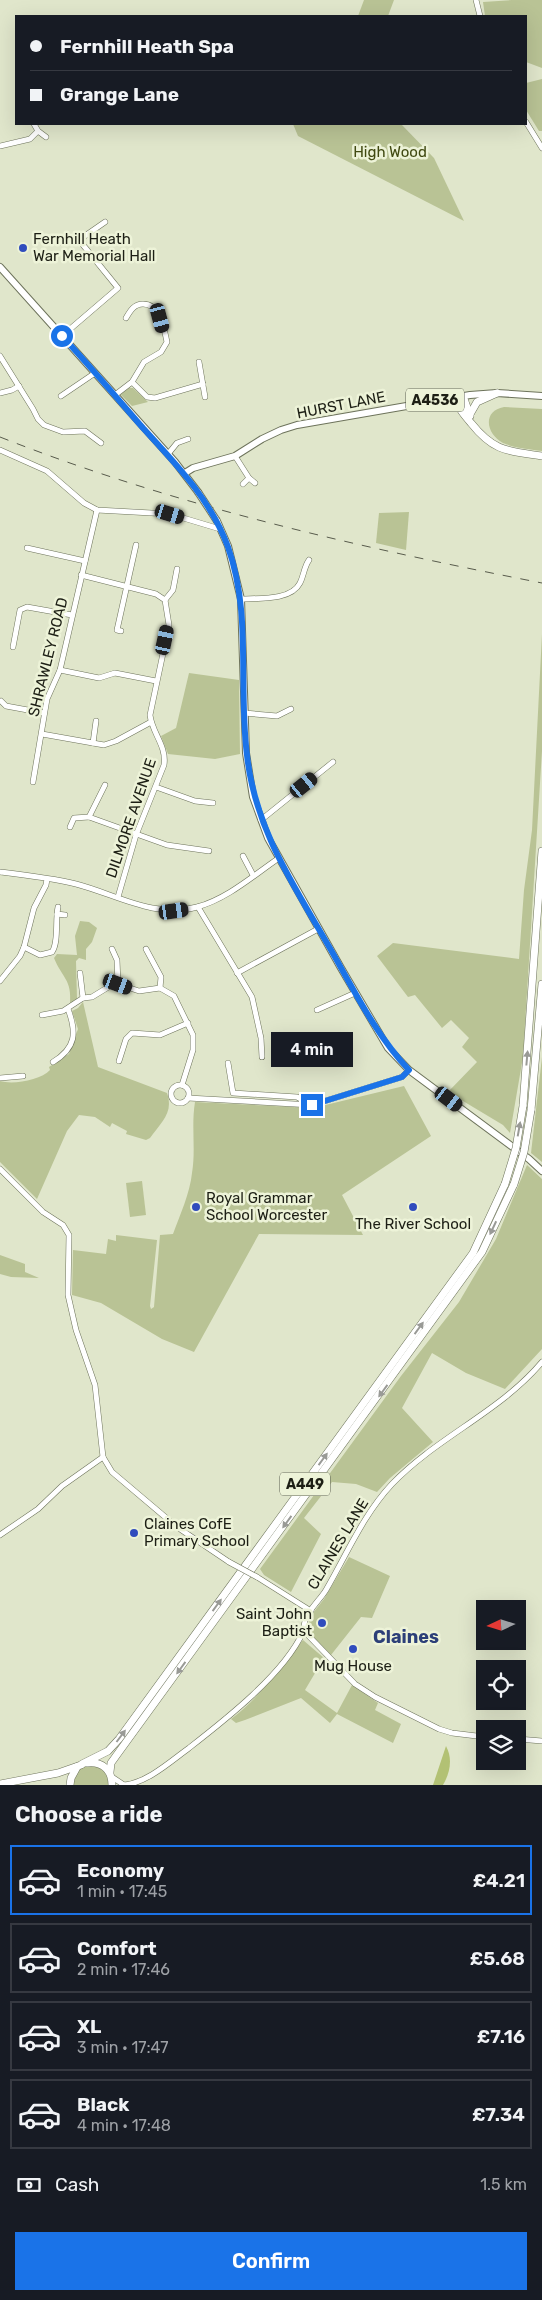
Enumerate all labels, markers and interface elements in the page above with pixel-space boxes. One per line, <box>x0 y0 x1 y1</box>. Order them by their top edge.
text: Fernhill Heath Spa <box>60 35 234 58</box>
text: Grange Lane <box>60 83 179 106</box>
park label: High Wood <box>353 143 427 161</box>
place label: Fernhill Heath War Memorial Hall <box>33 230 155 265</box>
marker: Fernhill Heath War Memorial Hall <box>17 242 29 254</box>
car <box>148 302 171 334</box>
route start <box>51 325 73 347</box>
street label: HURST LANE <box>295 388 387 422</box>
road number: A4536 <box>406 388 464 412</box>
car <box>153 502 186 526</box>
street label: SHRAWLEY ROAD <box>24 596 72 718</box>
car <box>154 624 175 656</box>
street label: DILMORE AVENUE <box>102 756 160 880</box>
car <box>287 770 320 800</box>
car <box>158 901 189 921</box>
car <box>101 972 134 996</box>
callout: 4 min <box>271 1032 353 1068</box>
text: 4 min <box>290 1040 334 1059</box>
one-way arrow <box>523 1049 531 1065</box>
car <box>432 1084 465 1114</box>
route end <box>301 1094 323 1116</box>
one-way arrow <box>515 1120 523 1136</box>
place label: Royal Grammar School Worcester <box>206 1189 327 1224</box>
marker: Royal Grammar School Worcester <box>190 1201 202 1213</box>
marker: The River School <box>407 1201 419 1213</box>
place label: The River School <box>355 1215 471 1233</box>
one-way arrow <box>489 1221 497 1235</box>
one-way arrow <box>414 1321 424 1335</box>
one-way arrow <box>377 1384 388 1397</box>
one-way arrow <box>318 1452 328 1466</box>
road number: A449 <box>280 1472 330 1496</box>
street label: CLAINES LANE <box>304 1495 372 1593</box>
place label: Claines CofE Primary School <box>144 1515 249 1550</box>
one-way arrow <box>282 1515 292 1529</box>
marker: Claines CofE Primary School <box>128 1527 140 1539</box>
one-way arrow <box>212 1598 222 1611</box>
north arrow <box>476 1600 526 1650</box>
map controls <box>476 1600 526 1770</box>
place label: Saint John Baptist <box>236 1605 312 1640</box>
marker: Saint John Baptist <box>316 1617 328 1629</box>
district label: Claines <box>373 1626 439 1648</box>
marker: Mug House <box>347 1643 359 1655</box>
place label: Mug House <box>314 1657 392 1675</box>
button: locate <box>476 1660 526 1710</box>
one-way arrow <box>175 1661 186 1674</box>
button: layers <box>476 1720 526 1770</box>
one-way arrow <box>116 1729 126 1743</box>
text: Choose a ride <box>15 1801 162 1828</box>
icon: car <box>17 1858 62 1903</box>
text: Economy <box>77 1859 164 1882</box>
text: £4.21 <box>473 1869 525 1892</box>
text: 1 min · 17:45 <box>77 1882 167 1901</box>
icon: car <box>17 1936 62 1981</box>
text: Comfort <box>77 1937 157 1960</box>
text: £5.68 <box>470 1947 525 1970</box>
text: 2 min · 17:46 <box>77 1960 170 1979</box>
icon: car <box>17 2014 62 2059</box>
text: XL <box>77 2015 101 2038</box>
text: £7.16 <box>477 2025 525 2048</box>
text: 3 min · 17:47 <box>77 2038 168 2057</box>
icon: car <box>17 2092 62 2137</box>
text: Black <box>77 2093 129 2116</box>
text: £7.34 <box>472 2103 525 2126</box>
text: 4 min · 17:48 <box>77 2116 171 2135</box>
icon: cash <box>15 2171 43 2199</box>
text: Cash <box>55 2173 99 2196</box>
text: 1.5 km <box>480 2175 527 2194</box>
button: Confirm <box>15 2232 527 2290</box>

